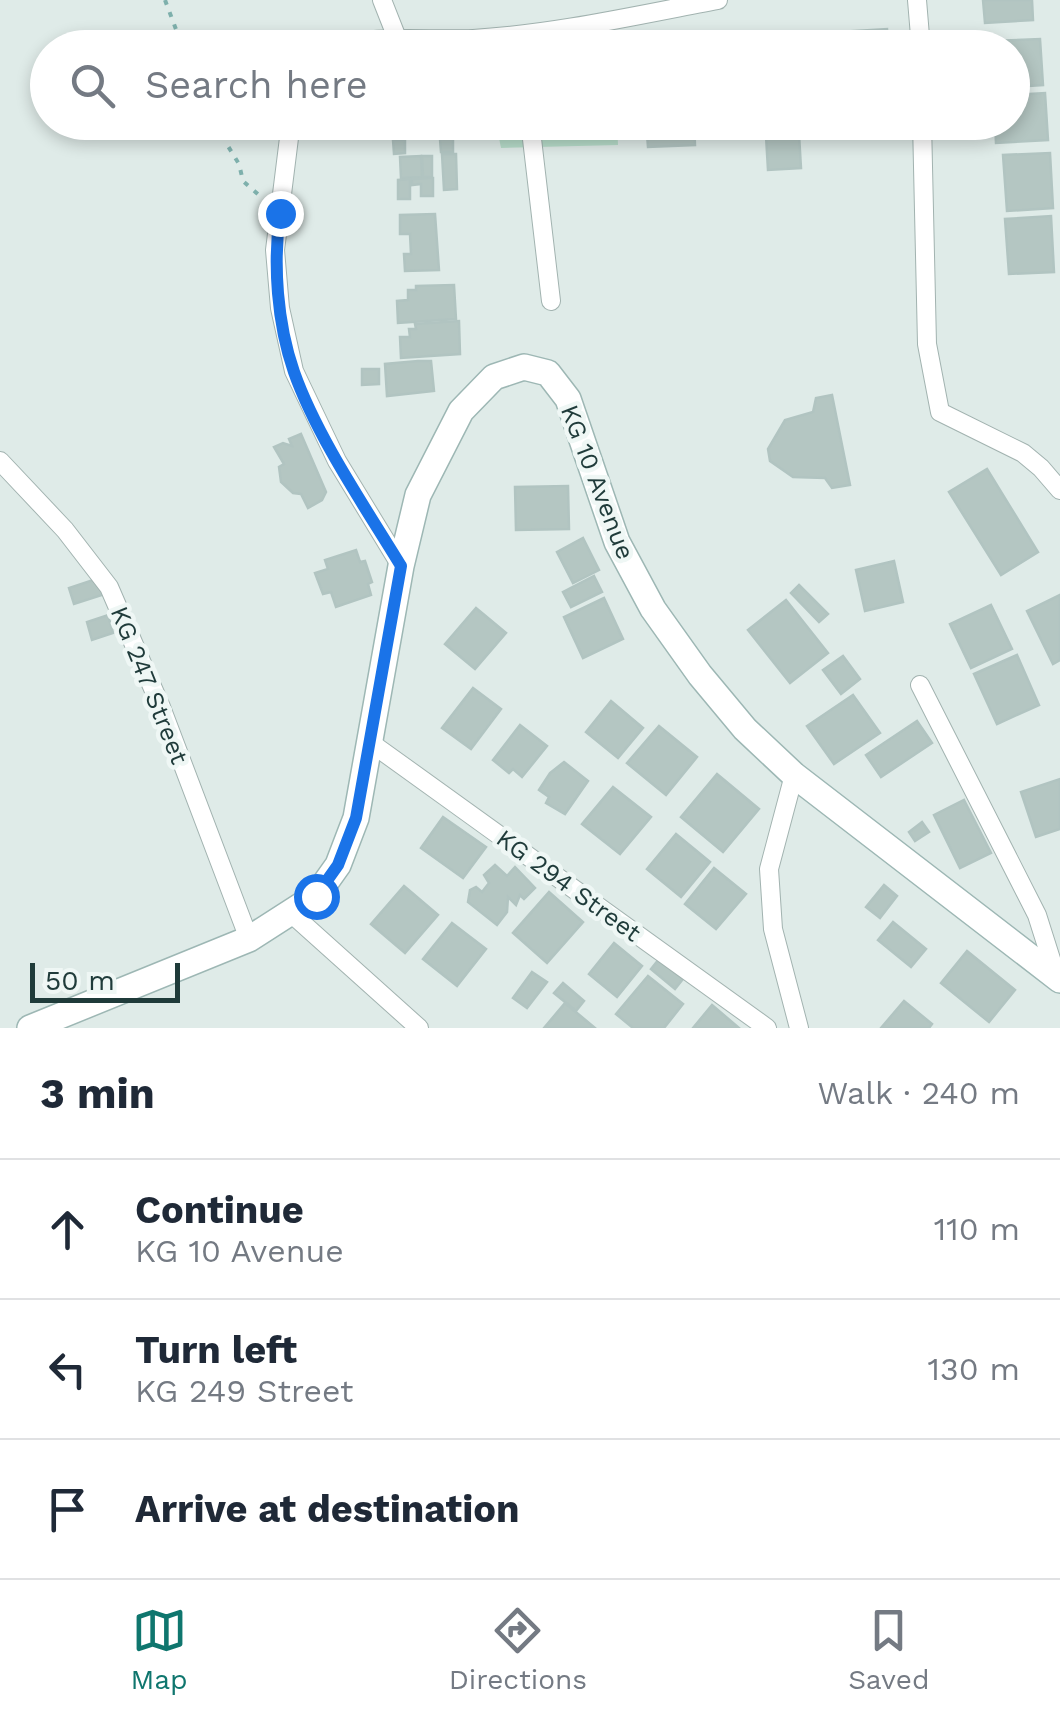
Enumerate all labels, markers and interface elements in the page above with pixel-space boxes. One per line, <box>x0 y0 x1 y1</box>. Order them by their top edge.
search box <box>30 30 1030 140</box>
icon: search <box>65 58 120 113</box>
text: Search here <box>145 63 368 107</box>
route end <box>258 191 304 237</box>
street label: KG 10 Avenue <box>555 401 640 563</box>
street label: KG 247 Street <box>105 602 194 769</box>
street label: KG 294 Street <box>491 823 647 948</box>
route start <box>294 874 340 920</box>
scale bar <box>30 958 180 1003</box>
text: 50 m <box>45 964 115 997</box>
text: 3 min <box>40 1069 155 1118</box>
text: Walk · 240 m <box>818 1074 1020 1112</box>
text: Continue <box>135 1188 304 1232</box>
icon: ahead <box>40 1202 95 1257</box>
text: 110 m <box>934 1210 1020 1248</box>
text: KG 10 Avenue <box>135 1232 344 1270</box>
text: Turn left <box>135 1328 297 1372</box>
icon: left <box>40 1342 95 1397</box>
text: 130 m <box>928 1350 1020 1388</box>
text: KG 249 Street <box>135 1372 353 1410</box>
icon: arrive <box>40 1482 95 1537</box>
text: Arrive at destination <box>135 1487 520 1531</box>
tab: Map <box>131 1603 188 1696</box>
tab: Directions <box>449 1603 587 1696</box>
tab: Saved <box>848 1603 929 1696</box>

